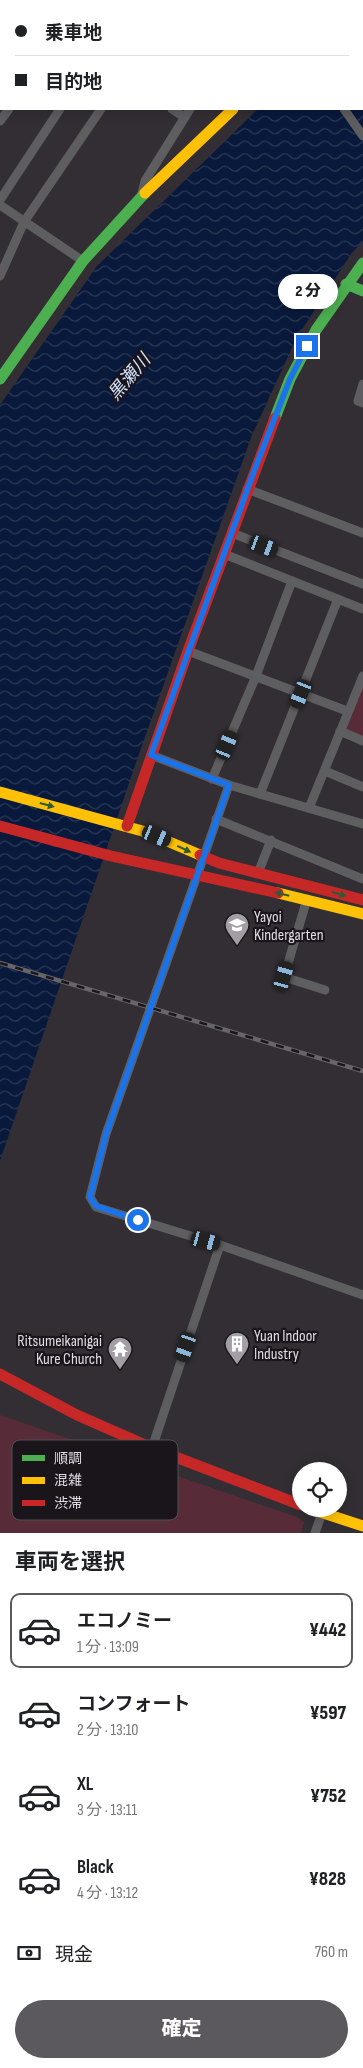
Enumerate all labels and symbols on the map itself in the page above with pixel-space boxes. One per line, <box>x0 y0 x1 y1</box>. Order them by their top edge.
callout: 2 分 <box>277 274 337 308</box>
route end <box>296 335 318 357</box>
water label: 黒瀬川 <box>104 348 156 405</box>
car <box>247 534 280 558</box>
car <box>288 677 313 711</box>
car <box>214 728 239 762</box>
one-way arrow <box>40 801 55 809</box>
car <box>140 823 173 849</box>
one-way arrow <box>177 845 191 853</box>
one-way arrow <box>274 890 289 898</box>
one-way arrow <box>332 890 347 898</box>
place label: Yayoi Kindergarten <box>254 908 324 945</box>
school or university icon: Yayoi Kindergarten <box>224 912 250 946</box>
car <box>272 960 295 992</box>
route start <box>127 1209 149 1231</box>
car <box>189 1230 222 1252</box>
place label: Yuan Indoor Industry <box>254 1327 317 1364</box>
car <box>174 1330 197 1364</box>
building icon: Yuan Indoor Industry <box>224 1331 250 1365</box>
place label: Ritsumeikanigai Kure Church <box>17 1332 102 1369</box>
temple icon: Ritsumeikanigai Kure Church <box>107 1336 133 1370</box>
legend <box>12 1440 178 1520</box>
text: 順調 <box>54 1450 82 1467</box>
text: 混雑 <box>54 1472 82 1489</box>
text: 渋滞 <box>54 1495 82 1512</box>

